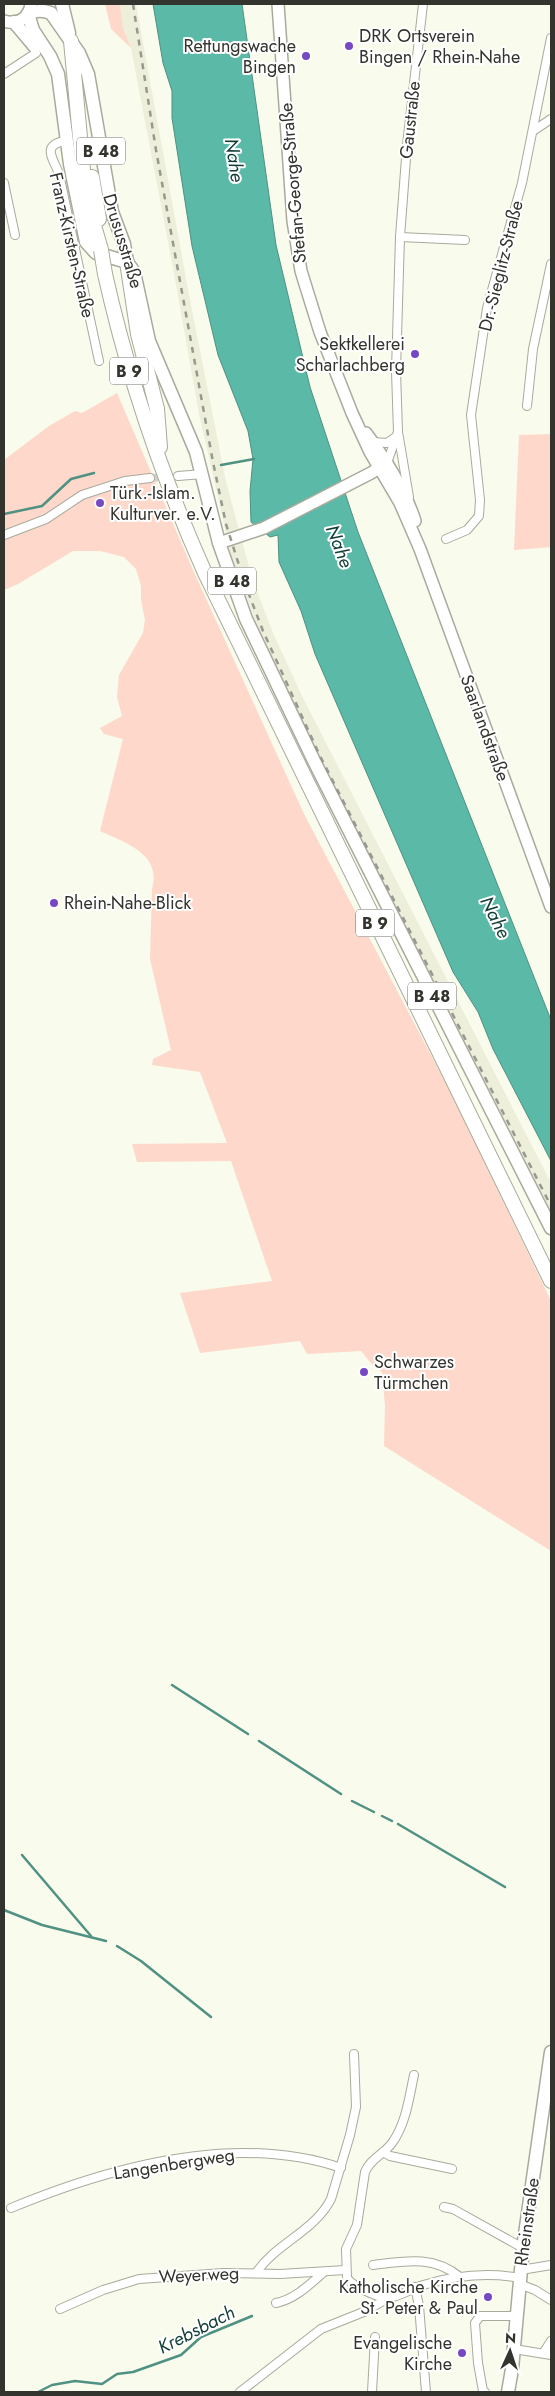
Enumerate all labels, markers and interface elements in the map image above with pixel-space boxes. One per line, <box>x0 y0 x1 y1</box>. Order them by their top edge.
place label: DRK Ortsverein Bingen / Rhein-Nahe <box>359 23 520 70</box>
place label: Rettungswache Bingen <box>183 33 296 80</box>
marker: DRK Ortsverein Bingen / Rhein-Nahe <box>343 40 355 52</box>
marker: Rettungswache Bingen <box>300 50 312 62</box>
street label: Gaustraße <box>393 80 427 160</box>
street label: Stefan-George-Straße <box>273 102 313 264</box>
water label: Nahe <box>218 136 251 184</box>
road number: B 48 <box>77 138 125 164</box>
street label: Franz-Kirsten-Straße <box>43 170 101 320</box>
street label: Drususstraße <box>96 190 150 292</box>
street label: Dr.-Sieglitz-Straße <box>472 198 530 334</box>
place label: Sektkellerei Scharlachberg <box>296 331 405 378</box>
marker: Sektkellerei Scharlachberg <box>409 348 421 360</box>
road number: B 9 <box>110 358 148 384</box>
place label: Türk.-Islam. Kulturver. e.V. <box>110 480 216 527</box>
marker: Türk.-Islam. Kulturver. e.V. <box>94 497 106 509</box>
water label: Nahe <box>319 521 360 572</box>
road number: B 48 <box>208 568 256 594</box>
street label: Saarlandstraße <box>454 671 516 785</box>
place label: Rhein-Nahe-Blick <box>64 890 191 916</box>
water label: Nahe <box>474 892 518 943</box>
marker: Rhein-Nahe-Blick <box>48 897 60 909</box>
road number: B 9 <box>356 910 394 936</box>
road number: B 48 <box>408 982 456 1009</box>
place label: Schwarzes Türmchen <box>374 1349 454 1396</box>
marker: Schwarzes Türmchen <box>358 1366 370 1378</box>
street label: Langenbergweg <box>112 2142 236 2186</box>
street label: Rheinstraße <box>508 2176 546 2268</box>
street label: Weyerweg <box>158 2260 240 2290</box>
place label: Katholische Kirche St. Peter & Paul <box>339 2274 478 2321</box>
marker: Katholische Kirche St. Peter & Paul <box>482 2291 494 2303</box>
water label: Krebsbach <box>153 2298 240 2360</box>
north arrow <box>485 2326 535 2376</box>
text: N <box>505 2328 517 2348</box>
place label: Evangelische Kirche <box>353 2330 452 2377</box>
marker: Evangelische Kirche <box>456 2347 468 2359</box>

